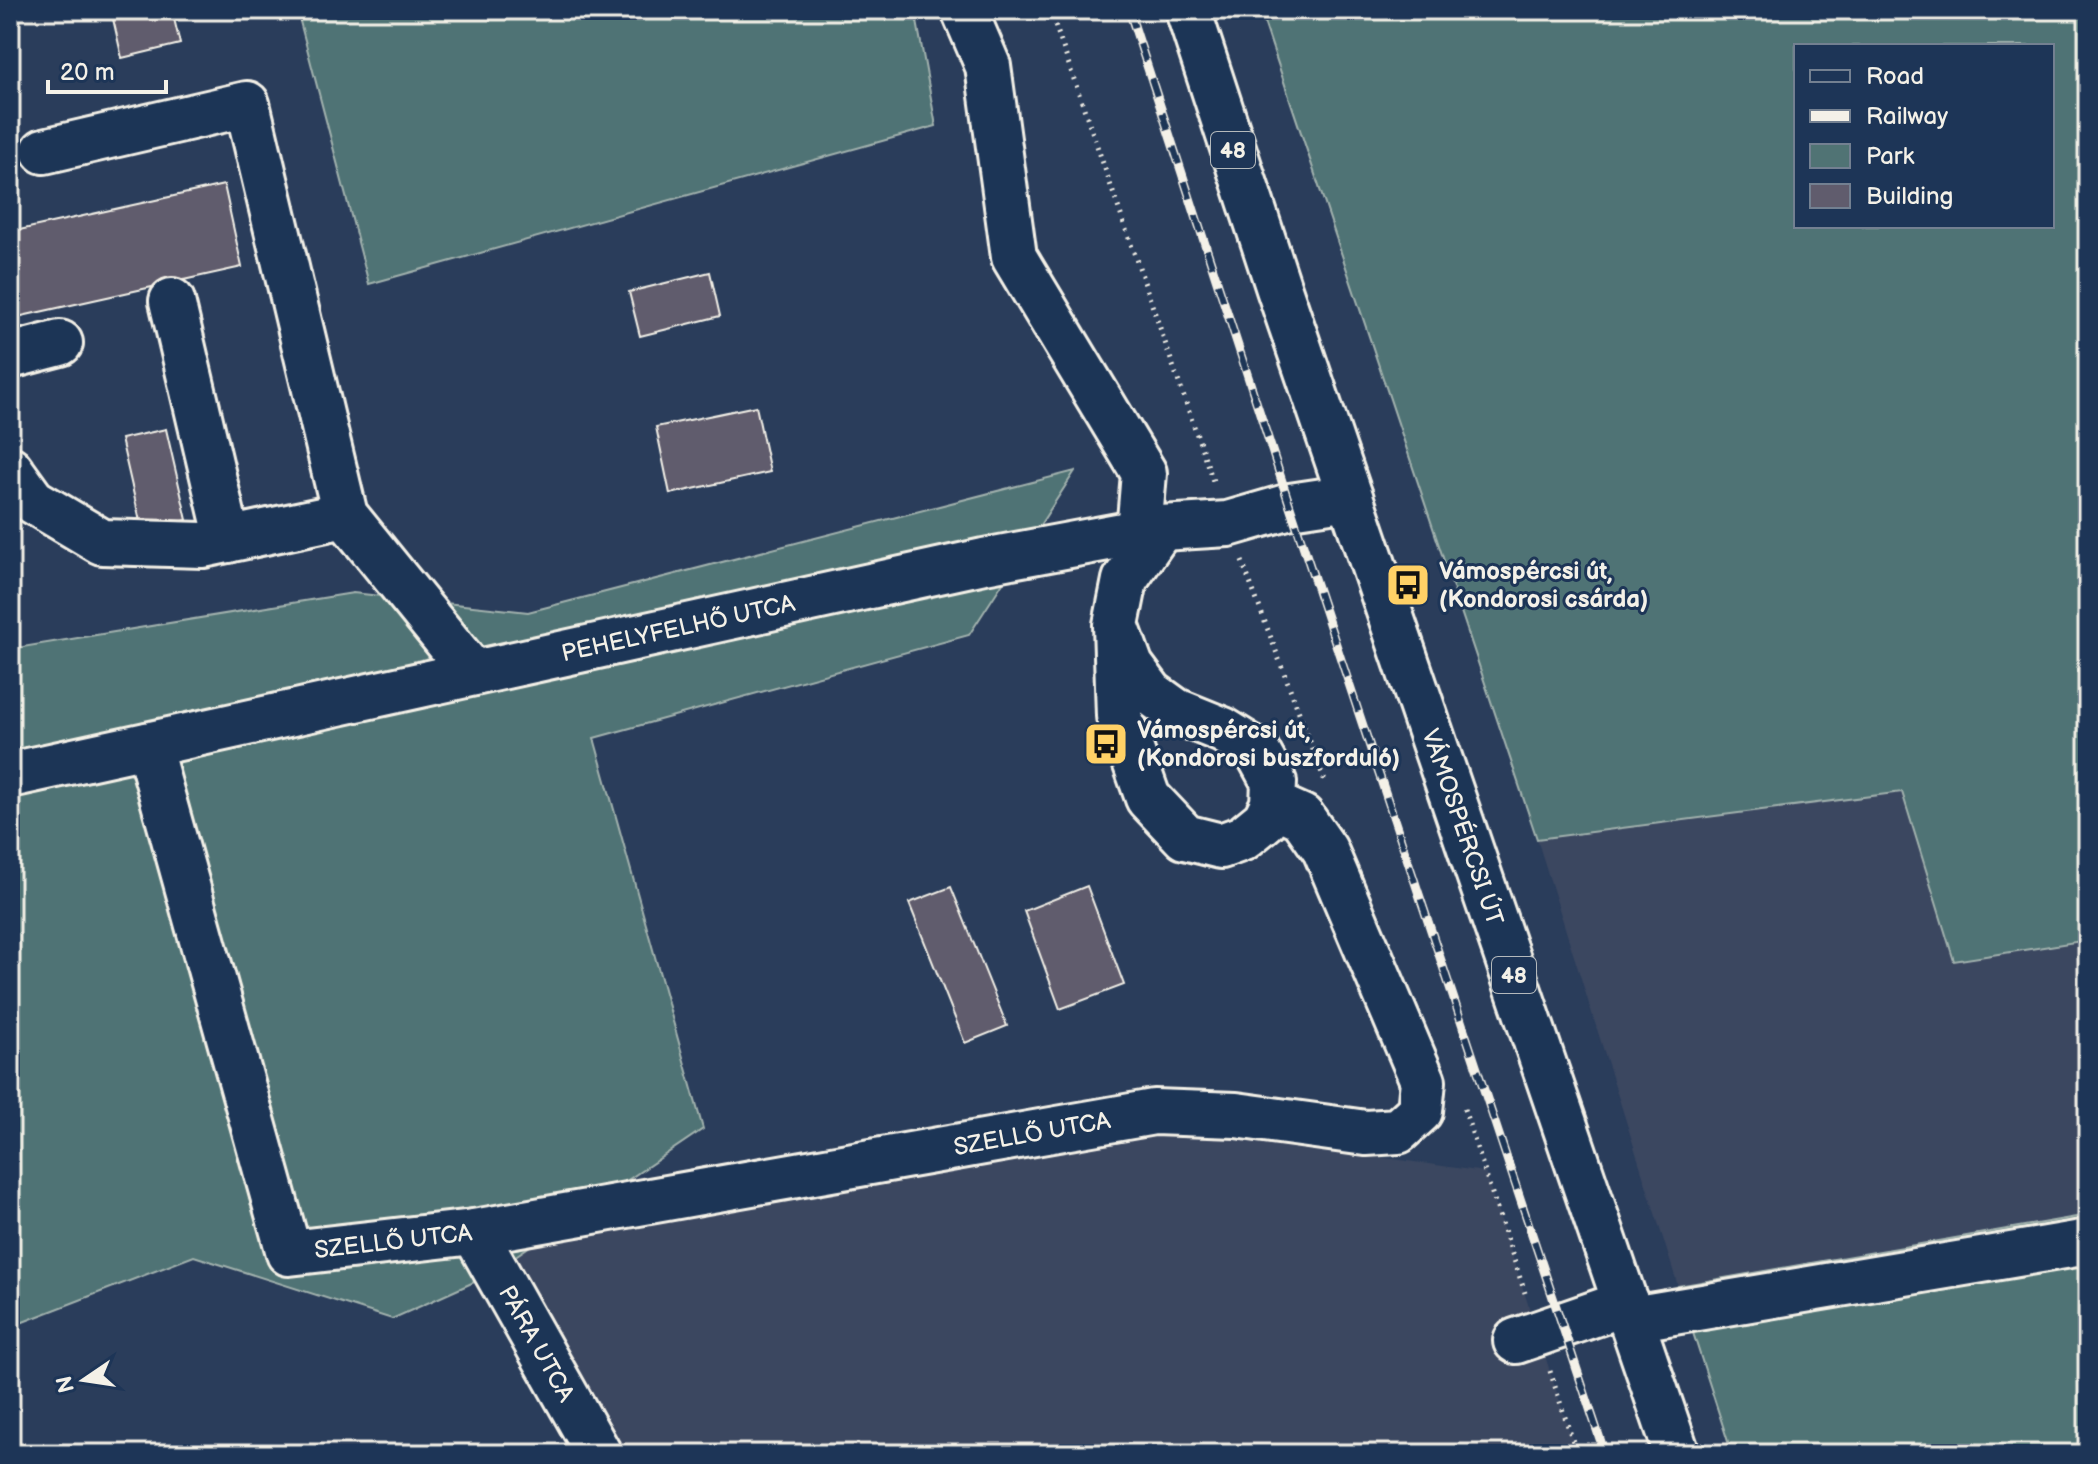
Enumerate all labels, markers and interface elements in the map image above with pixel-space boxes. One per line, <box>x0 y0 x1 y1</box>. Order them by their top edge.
scale bar <box>48 44 166 94</box>
legend <box>1794 44 2054 228</box>
text: 20 m <box>60 58 115 87</box>
text: Road <box>1866 62 1924 91</box>
text: Railway <box>1866 102 1948 131</box>
road number: 48 <box>1211 132 1255 168</box>
text: Park <box>1866 142 1914 171</box>
text: Building <box>1866 182 1953 211</box>
place label: Vámospércsi út, (Kondorosi csárda) <box>1439 557 1648 614</box>
bus stop icon: Vámospércsi út, (Kondorosi csárda) <box>1384 561 1432 609</box>
street label: PEHELYFELHŐ UTCA <box>559 589 798 668</box>
place label: Vámospércsi út, (Kondorosi buszforduló) <box>1137 716 1400 773</box>
bus stop icon: Vámospércsi út, (Kondorosi buszforduló) <box>1082 720 1130 768</box>
street label: VÁMOSPÉRCSI ÚT <box>1415 725 1509 930</box>
road number: 48 <box>1492 957 1536 993</box>
street label: SZELLŐ UTCA <box>951 1106 1113 1162</box>
street label: SZELLŐ UTCA <box>313 1218 474 1265</box>
street label: PÁRA UTCA <box>492 1281 581 1407</box>
north arrow <box>44 1340 124 1420</box>
text: N <box>51 1373 81 1395</box>

